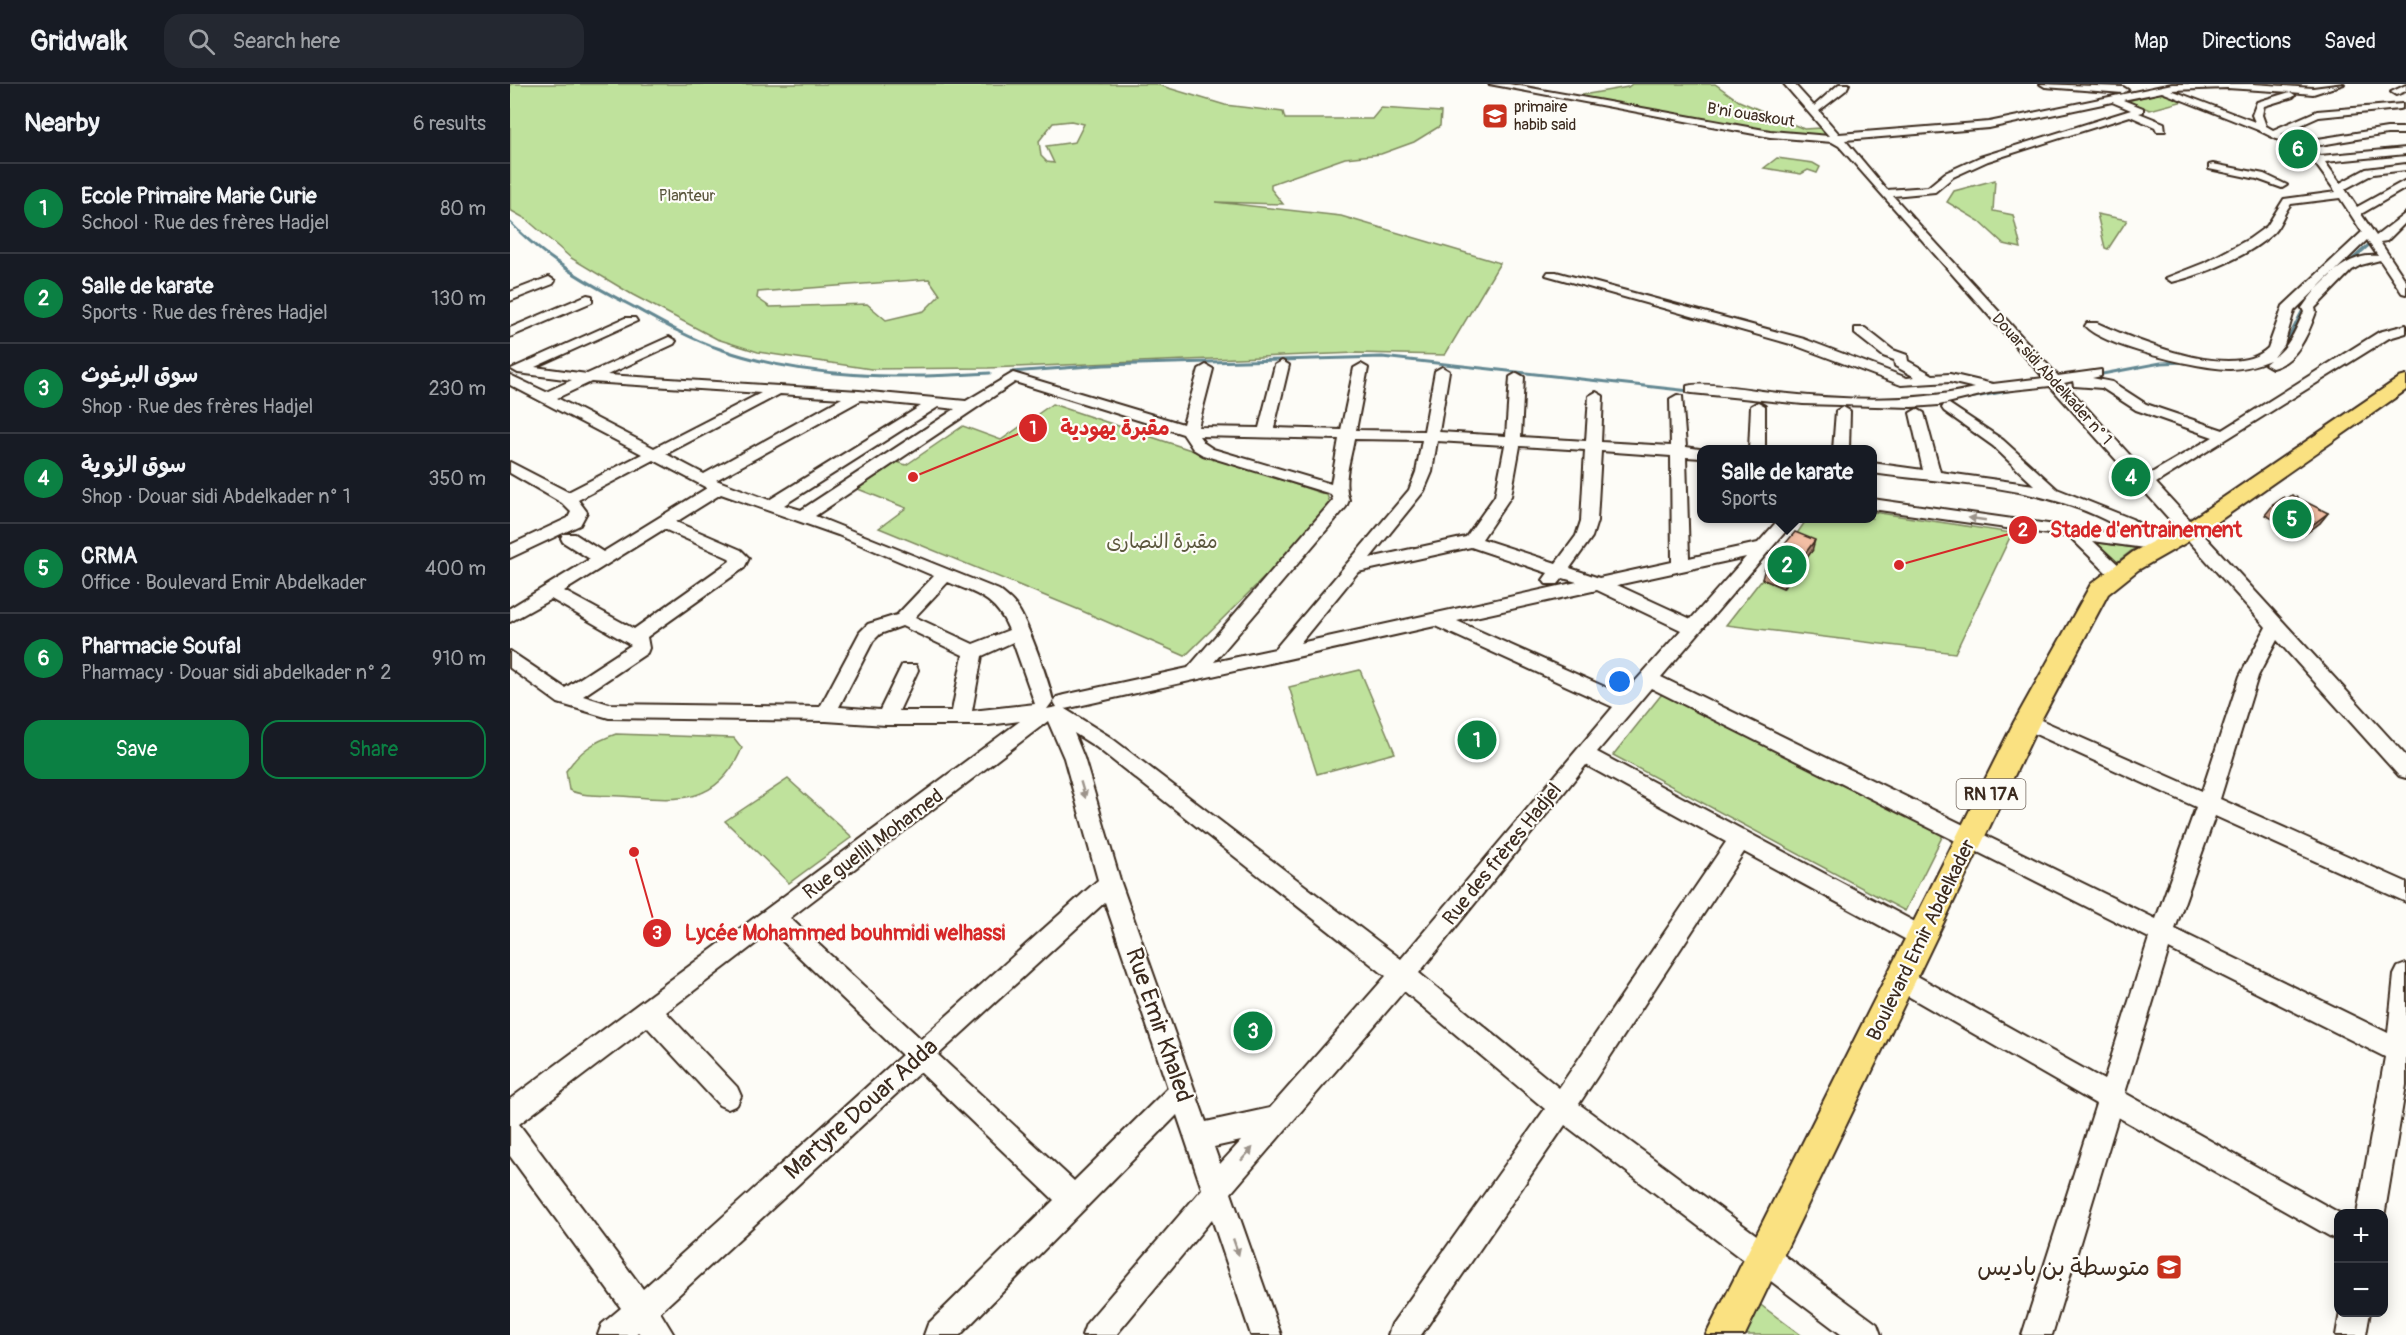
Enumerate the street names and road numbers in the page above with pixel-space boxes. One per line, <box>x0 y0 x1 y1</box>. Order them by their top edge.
street label: B'ni ouaskout <box>1706 98 1797 132</box>
street label: Douar sidi Abdelkader n° 1 <box>1988 309 2116 449</box>
street label: Rue des frères Hadjel <box>1437 778 1567 930</box>
road number: RN 17A <box>1956 779 2026 809</box>
street label: Rue guellil Mohamed <box>798 783 948 905</box>
street label: Boulevard Emir Abdelkader <box>1861 835 1981 1045</box>
street label: Rue Emir Khaled <box>1119 944 1199 1106</box>
street label: Martyre Douar Adda <box>778 1032 944 1186</box>

